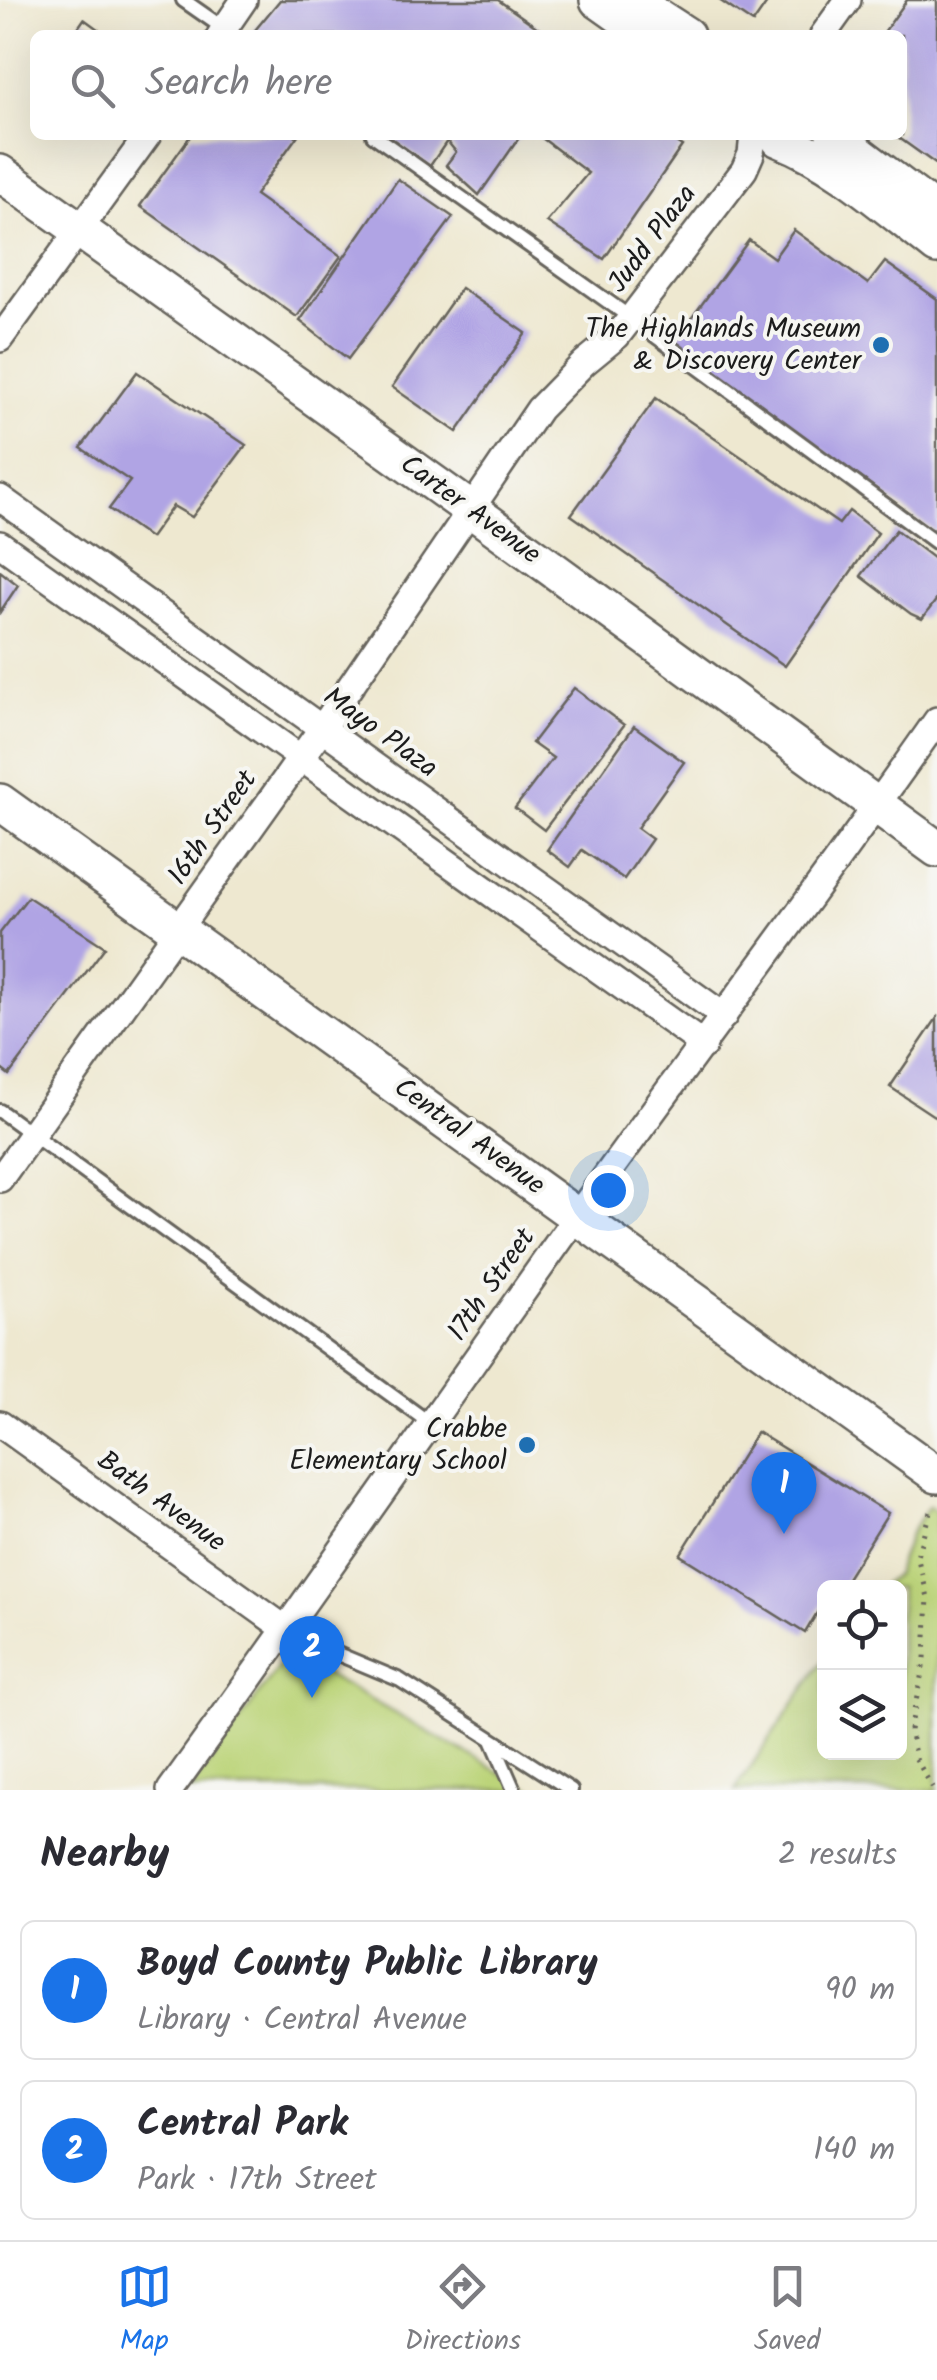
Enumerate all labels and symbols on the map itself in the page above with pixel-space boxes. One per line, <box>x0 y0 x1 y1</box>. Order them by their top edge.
street label: Judd Plaza <box>597 175 709 303</box>
place label: The Highlands Museum & Discovery Center <box>586 307 863 384</box>
marker: The Highlands Museum & Discovery Center <box>870 334 892 356</box>
street label: Carter Avenue <box>390 443 551 577</box>
street label: Mayo Plaza <box>313 676 447 790</box>
street label: 16th Street <box>157 760 270 895</box>
street label: Central Avenue <box>384 1066 555 1208</box>
your location <box>583 1165 634 1216</box>
street label: 17th Street <box>436 1218 548 1351</box>
place label: Crabbe Elementary School <box>289 1407 507 1484</box>
marker: Crabbe Elementary School <box>516 1434 538 1456</box>
street label: Bath Avenue <box>87 1440 235 1565</box>
pin: 1 <box>752 1452 816 1534</box>
pin: 2 <box>280 1616 344 1698</box>

